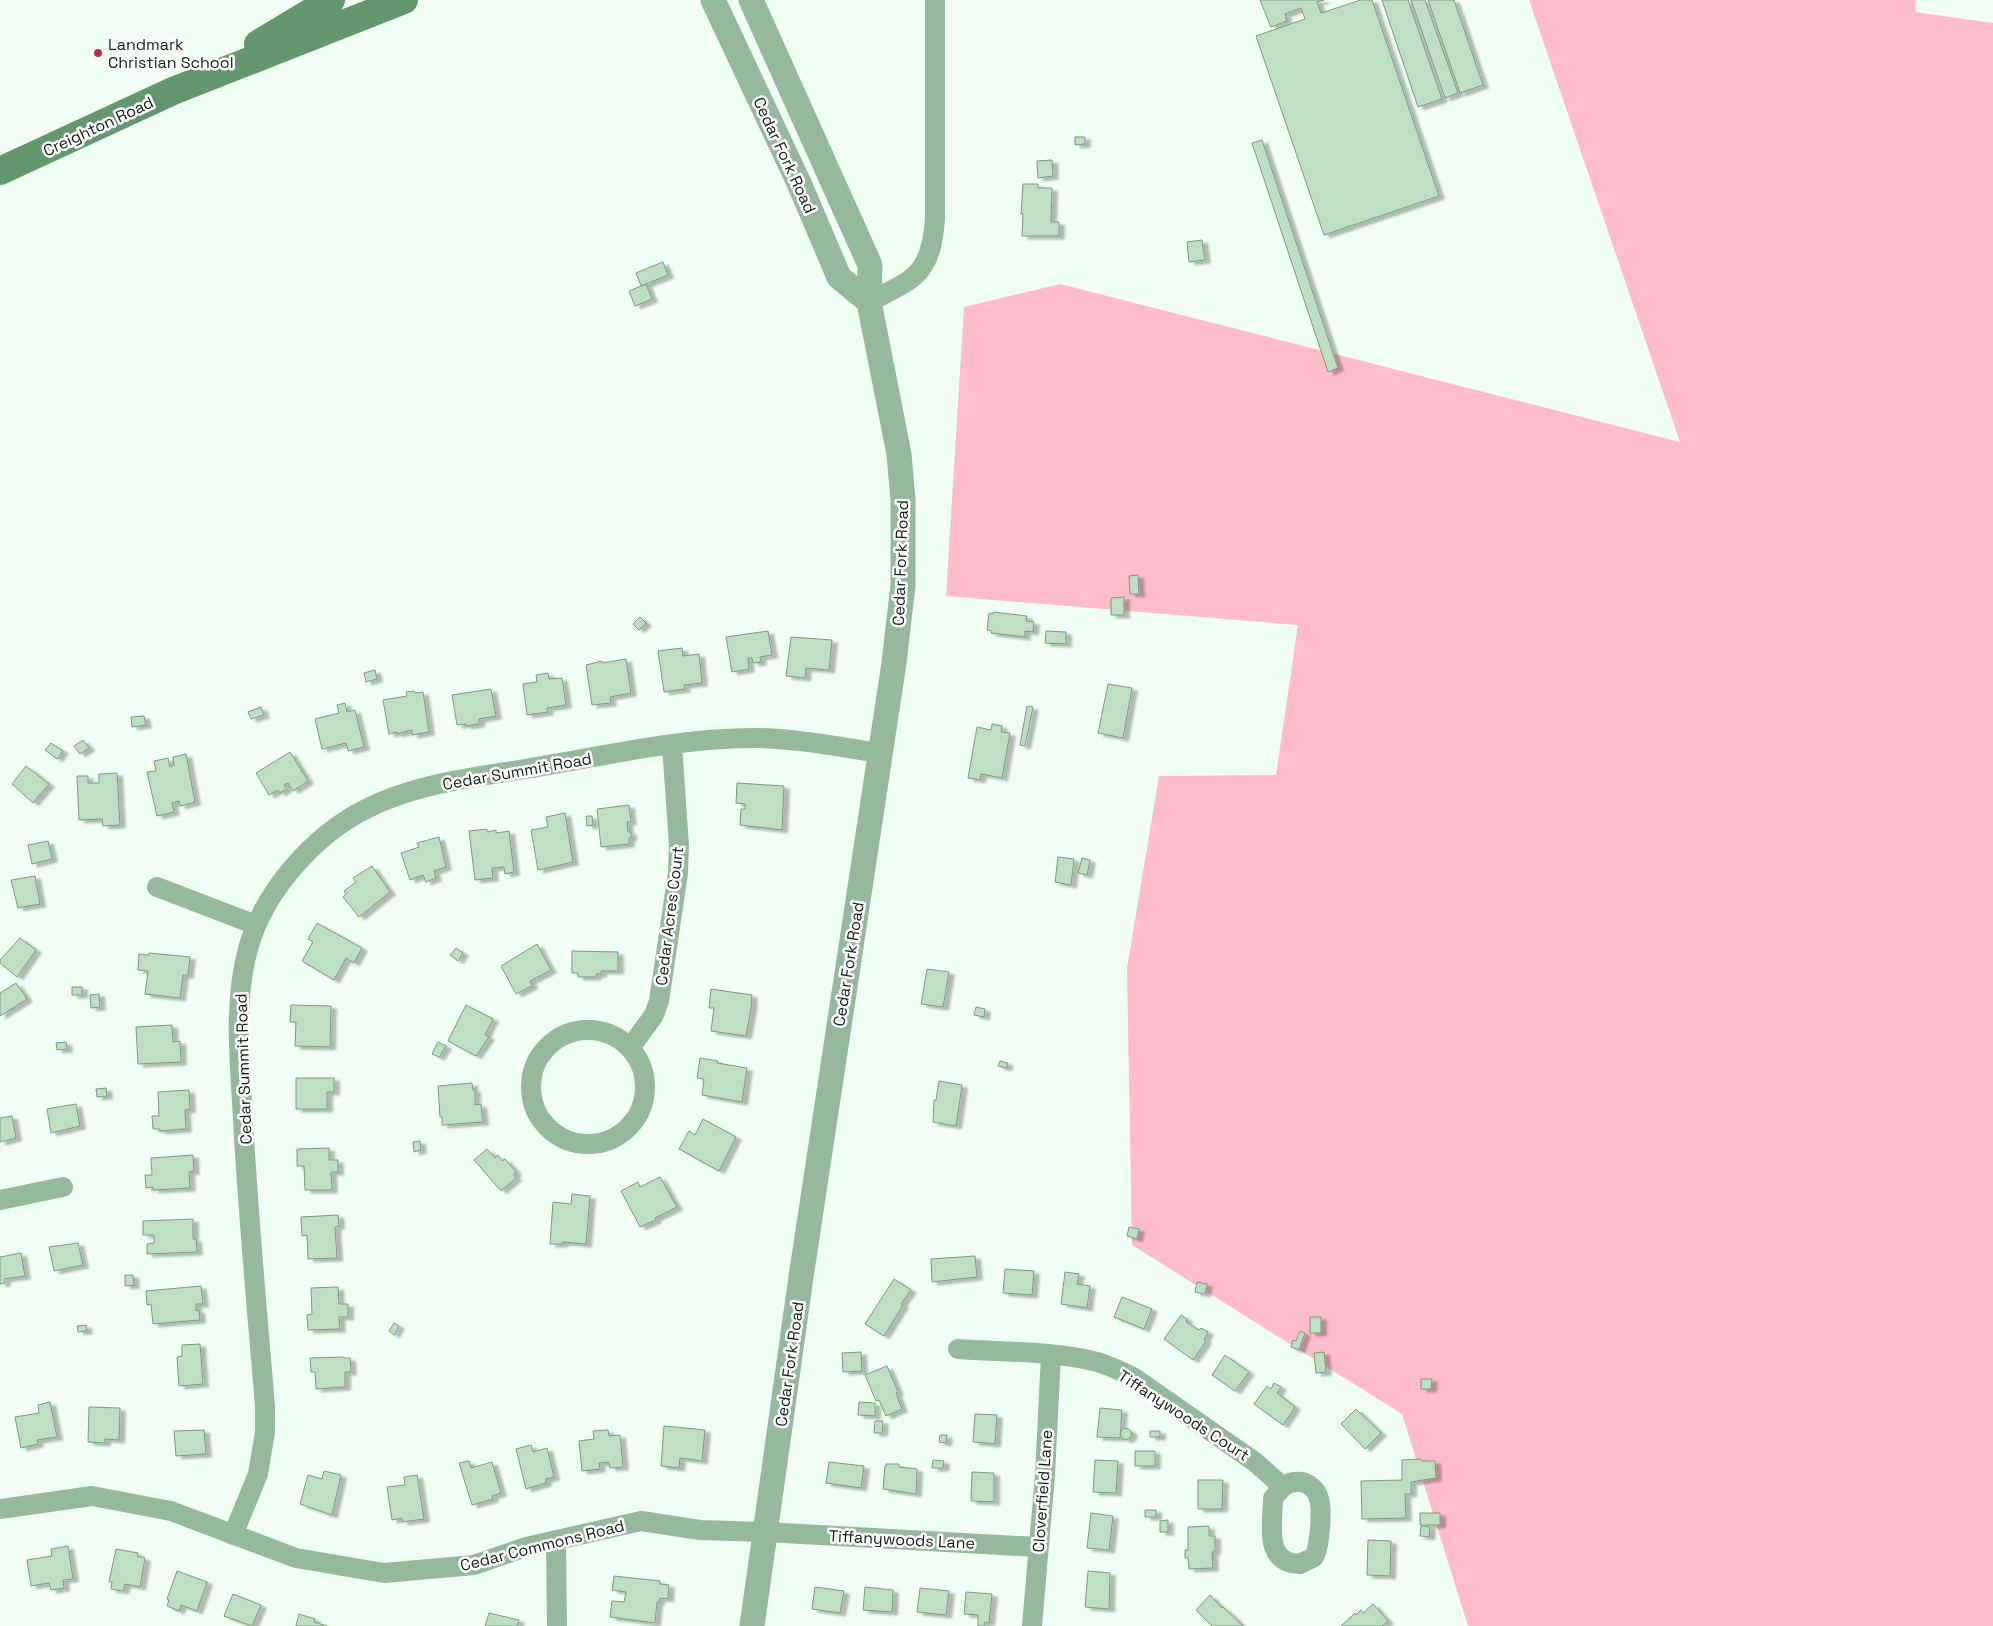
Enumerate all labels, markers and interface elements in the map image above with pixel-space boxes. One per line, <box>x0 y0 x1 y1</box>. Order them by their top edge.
place label: Landmark Christian School <box>108 34 234 73</box>
marker: Landmark Christian School <box>92 47 104 59</box>
street label: Creighton Road <box>40 92 157 161</box>
street label: Cedar Fork Road <box>748 94 821 217</box>
street label: Cedar Fork Road <box>888 500 913 626</box>
street label: Cedar Summit Road <box>441 748 593 795</box>
street label: Cedar Acres Court <box>651 845 688 987</box>
street label: Cedar Fork Road <box>828 900 869 1028</box>
street label: Cedar Summit Road <box>230 993 257 1145</box>
street label: Cedar Fork Road <box>770 1300 809 1428</box>
street label: Tiffanywoods Court <box>1114 1365 1253 1466</box>
street label: Cloverfield Lane <box>1028 1429 1057 1553</box>
street label: Cedar Commons Road <box>458 1515 626 1576</box>
street label: Tiffanywoods Lane <box>828 1525 976 1554</box>

